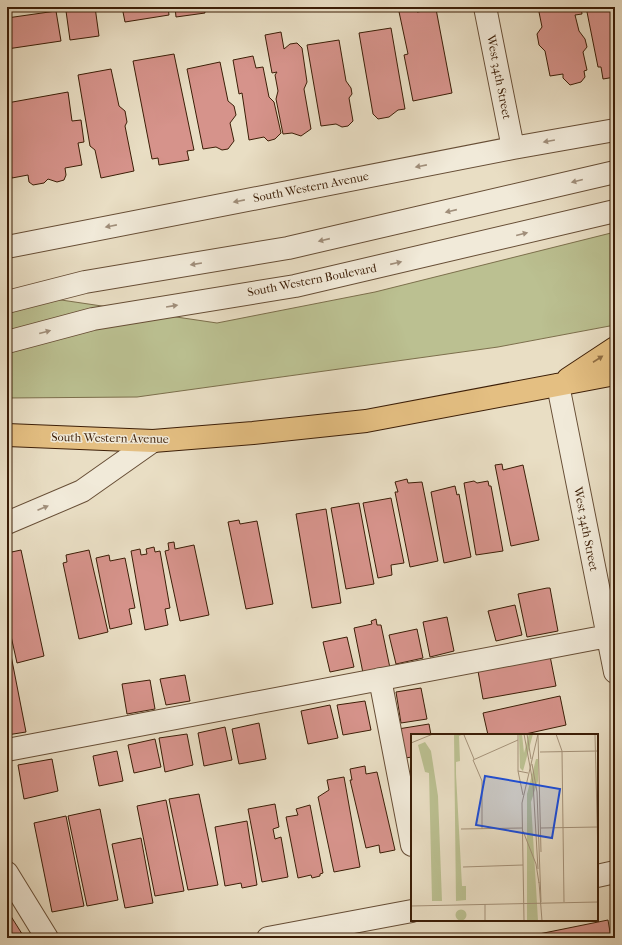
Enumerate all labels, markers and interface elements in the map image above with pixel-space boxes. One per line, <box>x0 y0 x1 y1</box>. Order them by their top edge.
street label: West 34th Street <box>484 33 514 121</box>
one-way arrow <box>543 139 555 145</box>
one-way arrow <box>415 163 427 169</box>
street label: South Western Avenue <box>252 169 370 205</box>
one-way arrow <box>571 178 583 184</box>
one-way arrow <box>233 199 245 205</box>
one-way arrow <box>444 209 457 215</box>
one-way arrow <box>105 224 117 230</box>
one-way arrow <box>516 230 529 236</box>
one-way arrow <box>318 238 330 244</box>
one-way arrow <box>390 260 402 266</box>
one-way arrow <box>190 261 202 267</box>
street label: South Western Boulevard <box>246 261 378 299</box>
one-way arrow <box>166 303 178 309</box>
one-way arrow <box>39 329 51 335</box>
one-way arrow <box>593 355 603 363</box>
street label: South Western Avenue <box>51 430 169 446</box>
street label: West 34th Street <box>571 485 601 573</box>
one-way arrow <box>37 504 49 510</box>
inset map <box>411 734 598 921</box>

